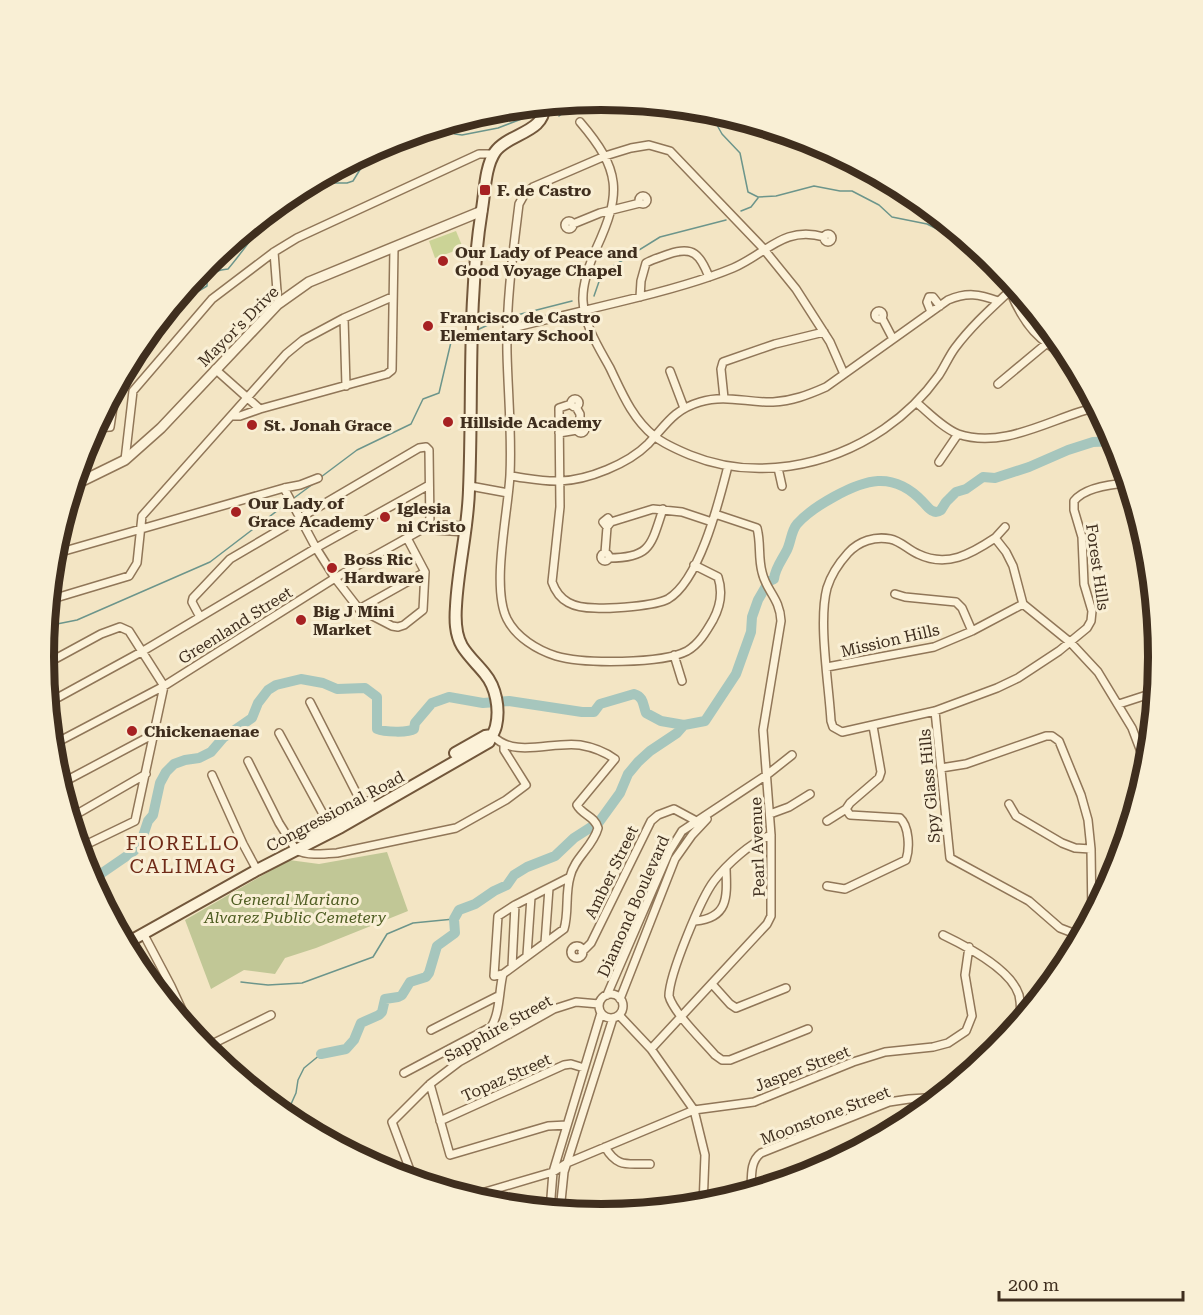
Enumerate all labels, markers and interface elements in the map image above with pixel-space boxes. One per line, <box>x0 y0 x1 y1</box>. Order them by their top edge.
place label: F. de Castro <box>497 181 591 200</box>
marker: F. de Castro <box>478 183 492 197</box>
place label: Our Lady of Peace and Good Voyage Chapel <box>455 243 638 280</box>
marker: Our Lady of Peace and Good Voyage Chapel <box>436 254 450 268</box>
street label: Mayor's Drive <box>194 282 283 371</box>
place label: Francisco de Castro Elementary School <box>440 308 601 345</box>
marker: Francisco de Castro Elementary School <box>421 319 435 333</box>
place label: Hillside Academy <box>460 413 602 432</box>
marker: Hillside Academy <box>441 415 455 429</box>
place label: St. Jonah Grace <box>264 416 392 435</box>
marker: St. Jonah Grace <box>245 418 259 432</box>
place label: Our Lady of Grace Academy <box>248 494 375 531</box>
place label: Iglesia ni Cristo <box>397 499 466 536</box>
marker: Our Lady of Grace Academy <box>229 505 243 519</box>
marker: Iglesia ni Cristo <box>378 510 392 524</box>
street label: Forest Hills <box>1082 522 1113 612</box>
place label: Boss Ric Hardware <box>344 550 424 587</box>
marker: Boss Ric Hardware <box>325 561 339 575</box>
street label: Greenland Street <box>175 583 296 668</box>
place label: Big J Mini Market <box>313 602 395 639</box>
marker: Big J Mini Market <box>294 613 308 627</box>
street label: Mission Hills <box>839 620 942 661</box>
place label: Chickenaenae <box>144 722 259 741</box>
marker: Chickenaenae <box>125 724 139 738</box>
street label: Spy Glass Hills <box>915 728 944 844</box>
street label: Congressional Road <box>263 767 407 856</box>
street label: Pearl Avenue <box>746 796 769 897</box>
street label: Amber Street <box>581 823 642 922</box>
district label: FIORELLO CALIMAG <box>126 831 240 878</box>
street label: Diamond Boulevard <box>594 832 673 980</box>
park label: General Mariano Alvarez Public Cemetery <box>203 890 387 927</box>
street label: Sapphire Street <box>441 991 555 1066</box>
street label: Jasper Street <box>752 1042 853 1095</box>
street label: Topaz Street <box>459 1049 554 1106</box>
street label: Moonstone Street <box>758 1082 893 1149</box>
scale bar <box>999 1264 1184 1302</box>
text: 200 m <box>1008 1274 1059 1295</box>

